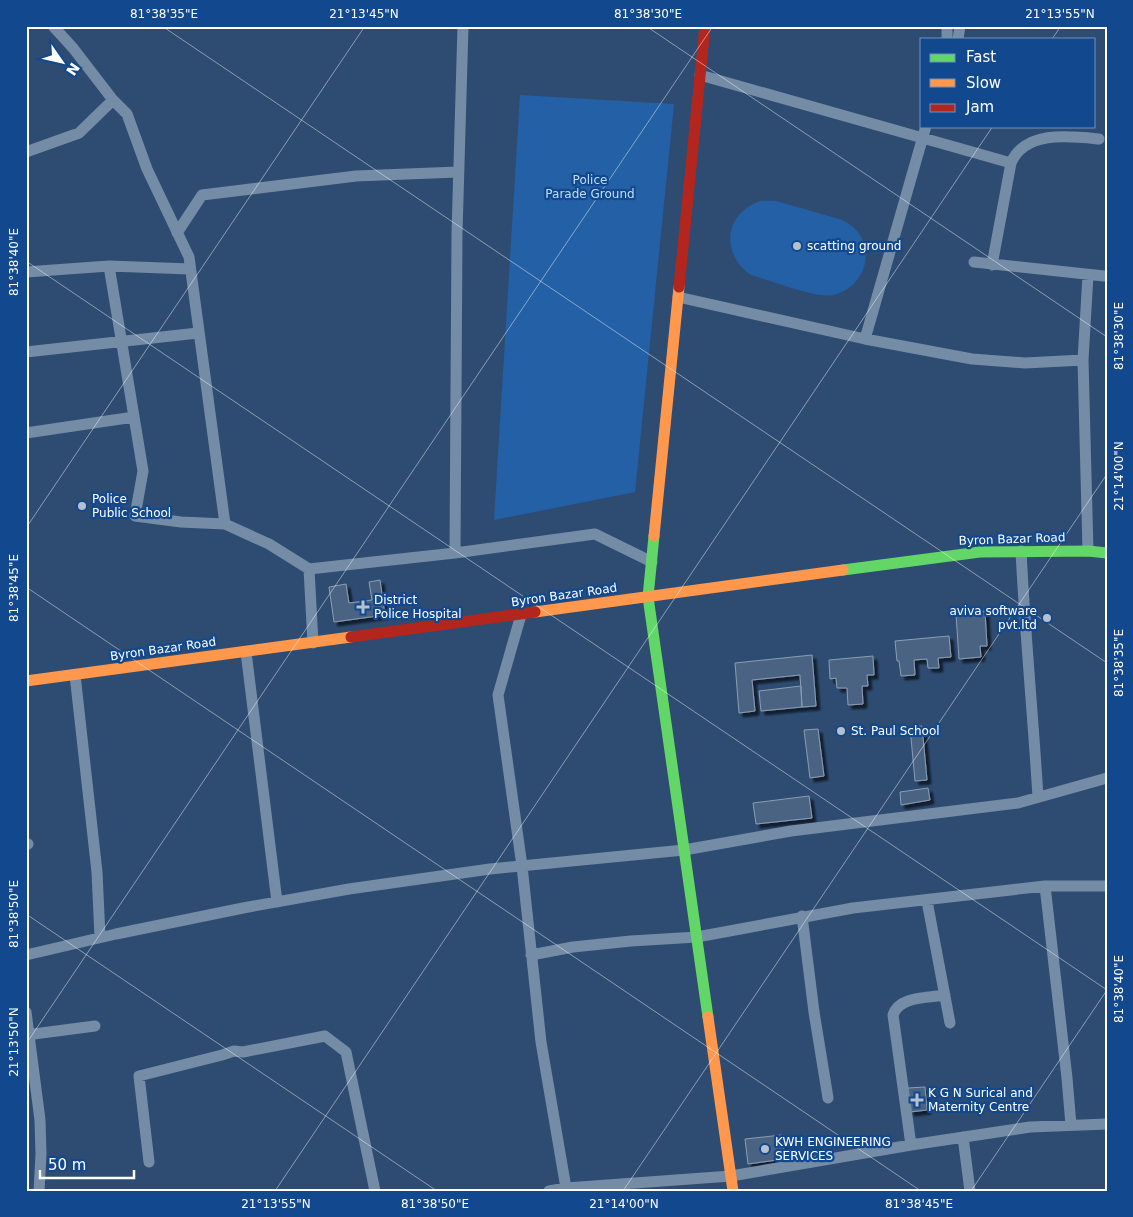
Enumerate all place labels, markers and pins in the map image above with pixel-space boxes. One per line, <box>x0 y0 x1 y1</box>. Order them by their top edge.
place label: scatting ground <box>807 239 901 253</box>
marker: scatting ground <box>791 240 803 252</box>
place label: Police Public School <box>92 492 171 520</box>
marker: Police Public School <box>76 500 88 512</box>
place label: District Police Hospital <box>374 593 462 621</box>
marker: District Police Hospital <box>356 600 370 614</box>
place label: aviva software pvt.ltd <box>949 604 1037 632</box>
marker: aviva software pvt.ltd <box>1041 612 1053 624</box>
place label: St. Paul School <box>851 724 940 738</box>
marker: St. Paul School <box>835 725 847 737</box>
place label: K G N Surical and Maternity Centre <box>928 1086 1033 1114</box>
marker: K G N Surical and Maternity Centre <box>910 1093 924 1107</box>
place label: KWH ENGINEERING SERVICES <box>775 1135 891 1163</box>
marker: KWH ENGINEERING SERVICES <box>759 1143 771 1155</box>

